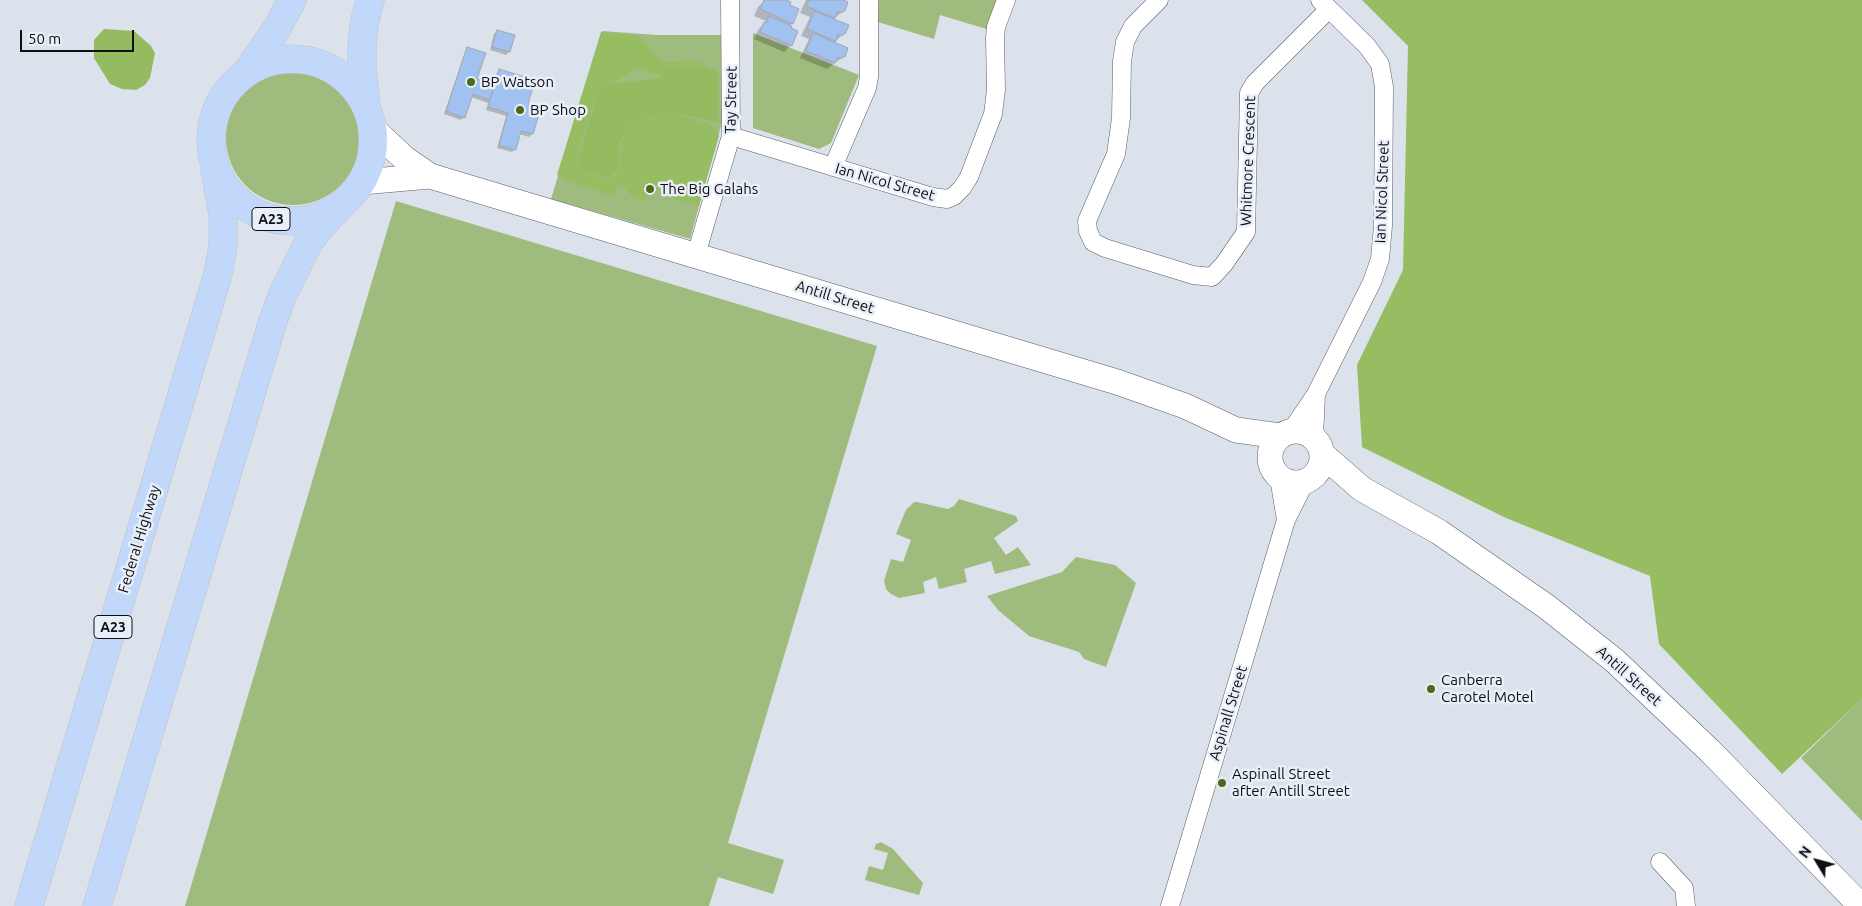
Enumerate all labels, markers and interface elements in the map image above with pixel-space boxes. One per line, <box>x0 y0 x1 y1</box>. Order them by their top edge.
scale bar <box>22 20 136 52</box>
text: 50 m <box>28 30 61 47</box>
street label: Tay Street <box>721 66 741 134</box>
place label: BP Watson <box>481 73 554 91</box>
marker: BP Watson <box>465 76 477 88</box>
street label: Whitmore Crescent <box>1237 96 1259 226</box>
place label: BP Shop <box>530 101 586 119</box>
marker: BP Shop <box>514 104 526 116</box>
street label: Ian Nicol Street <box>1371 140 1393 244</box>
street label: Ian Nicol Street <box>833 159 937 205</box>
place label: The Big Galahs <box>660 180 758 198</box>
marker: The Big Galahs <box>644 183 656 195</box>
road number: A23 <box>252 208 290 230</box>
street label: Antill Street <box>794 277 876 317</box>
street label: Federal Highway <box>114 483 164 595</box>
road number: A23 <box>94 616 132 638</box>
street label: Antill Street <box>1593 642 1665 710</box>
street label: Aspinall Street <box>1205 663 1251 763</box>
place label: Canberra Carotel Motel <box>1441 671 1534 706</box>
marker: Canberra Carotel Motel <box>1425 683 1437 695</box>
place label: Aspinall Street after Antill Street <box>1232 765 1350 800</box>
marker: Aspinall Street after Antill Street <box>1216 777 1228 789</box>
north arrow <box>1792 836 1842 886</box>
text: N <box>1795 843 1815 861</box>

